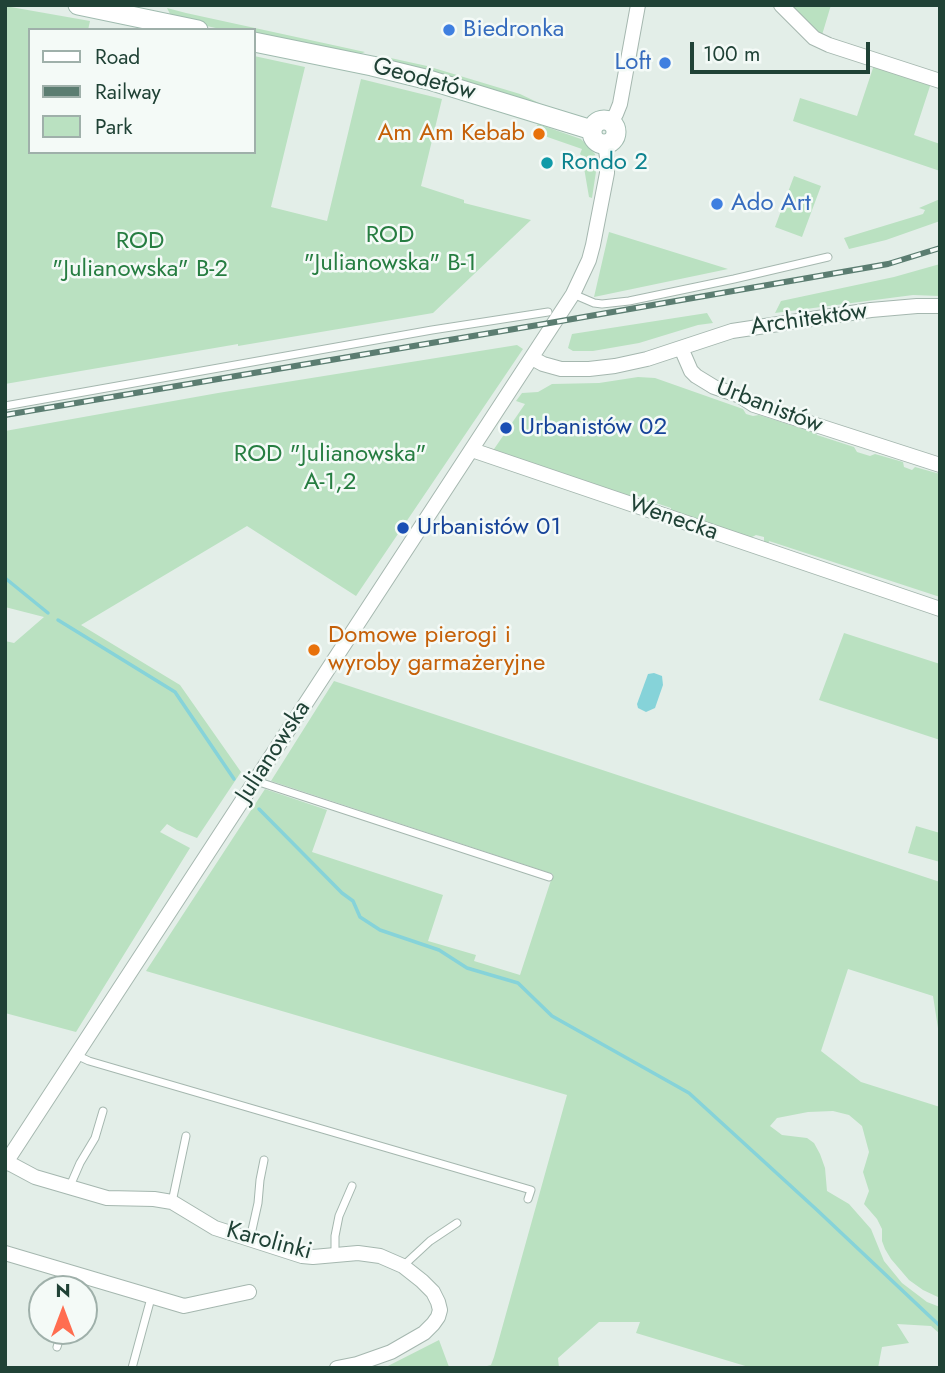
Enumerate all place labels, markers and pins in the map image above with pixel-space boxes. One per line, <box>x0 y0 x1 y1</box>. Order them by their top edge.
place label: Biedronka <box>463 16 564 44</box>
marker: Biedronka <box>441 22 457 38</box>
place label: Loft <box>614 49 651 77</box>
marker: Loft <box>657 55 673 71</box>
place label: Am Am Kebab <box>377 120 525 148</box>
marker: Am Am Kebab <box>531 126 547 142</box>
place label: Rondo 2 <box>561 149 648 177</box>
marker: Rondo 2 <box>539 155 555 171</box>
place label: Ado Art <box>731 190 811 218</box>
marker: Ado Art <box>709 196 725 212</box>
place label: Urbanistów 02 <box>520 414 667 442</box>
marker: Urbanistów 02 <box>498 420 514 436</box>
place label: Urbanistów 01 <box>417 514 561 542</box>
marker: Urbanistów 01 <box>395 520 411 536</box>
place label: Domowe pierogi i wyroby garmażeryjne <box>328 622 545 678</box>
marker: Domowe pierogi i wyroby garmażeryjne <box>306 642 322 658</box>

